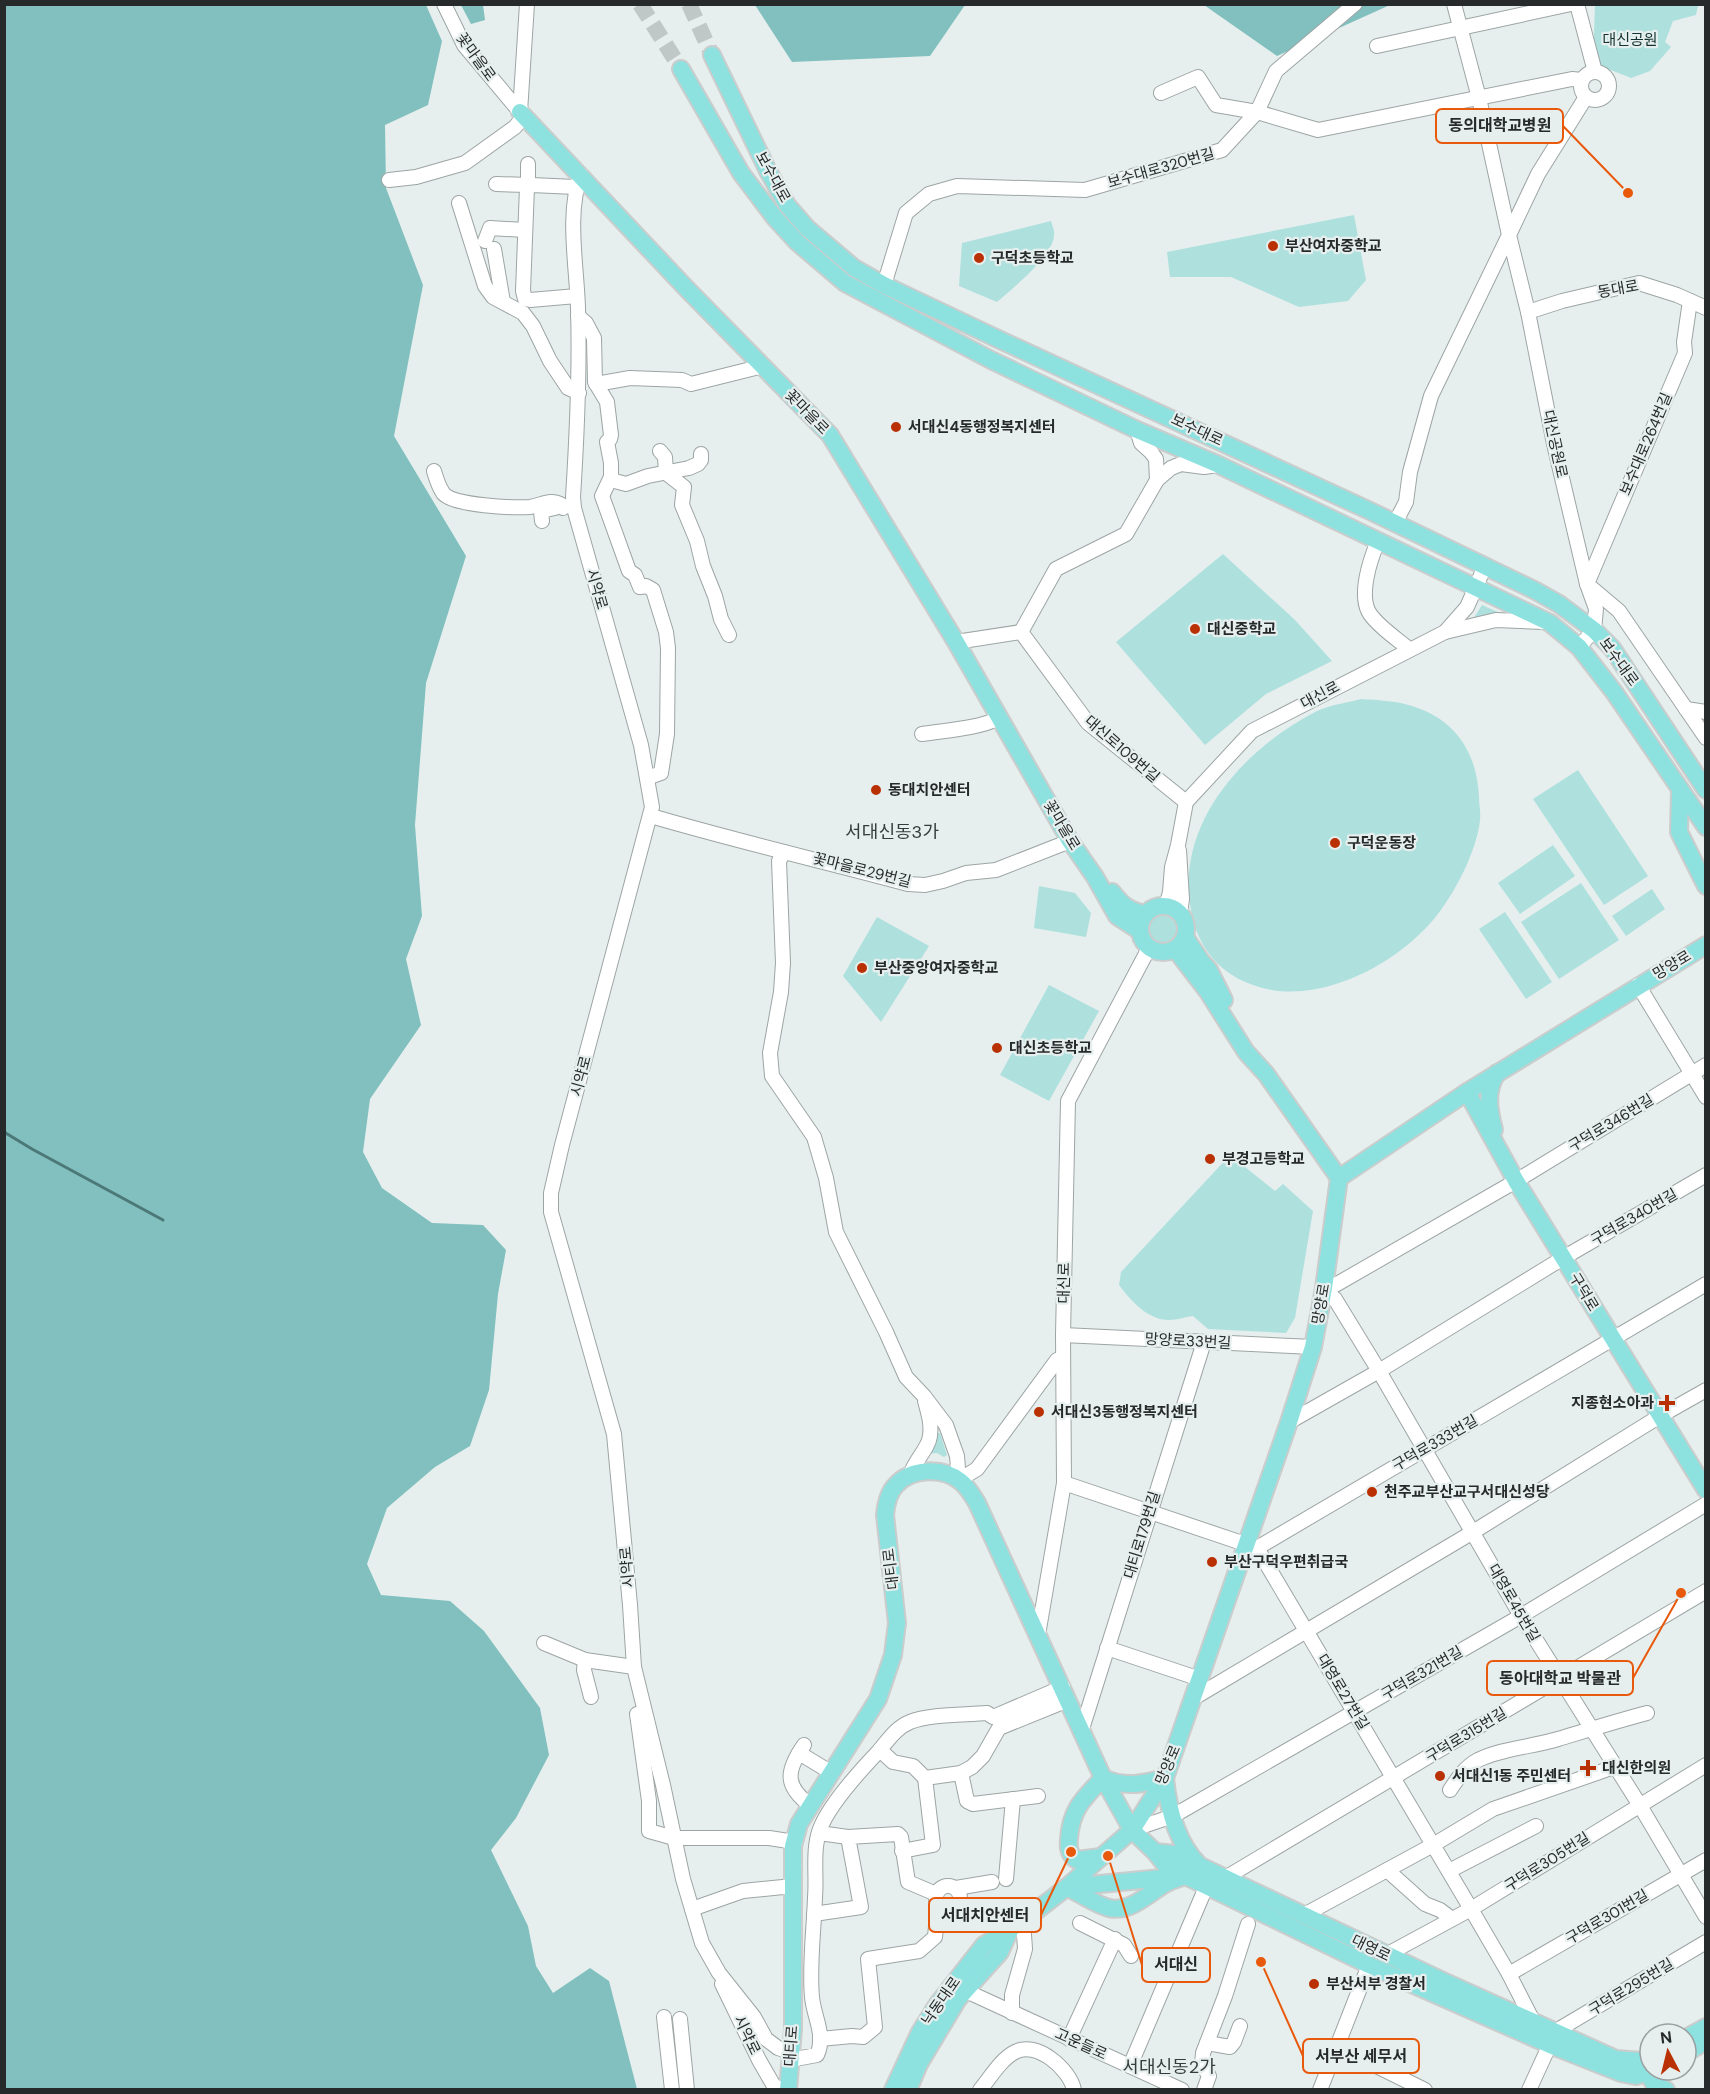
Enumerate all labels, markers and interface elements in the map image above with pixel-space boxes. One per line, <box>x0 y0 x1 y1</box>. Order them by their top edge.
street label: 꽃마을로 <box>452 29 500 85</box>
park label: 대신공원 <box>1602 30 1658 50</box>
callout: 동의대학교병원 <box>1436 109 1563 143</box>
text: 동의대학교병원 <box>1448 115 1552 136</box>
street label: 보수대로320번길 <box>1105 143 1217 193</box>
street label: 보수대로 <box>751 148 795 206</box>
place label: 부산여자중학교 <box>1285 236 1382 256</box>
marker: 부산여자중학교 <box>1266 239 1280 253</box>
place label: 구덕초등학교 <box>991 248 1074 268</box>
marker: 구덕초등학교 <box>972 251 986 265</box>
street label: 동대로 <box>1596 276 1640 302</box>
street label: 꽃마을로 <box>781 385 833 439</box>
street label: 보수대로264번길 <box>1615 389 1677 499</box>
street label: 대신공원로 <box>1538 408 1572 480</box>
street label: 보수대로 <box>1168 409 1226 451</box>
place label: 서대신4동행정복지센터 <box>908 417 1056 437</box>
marker: 서대신4동행정복지센터 <box>889 420 903 434</box>
street label: 시약로 <box>582 566 612 612</box>
place label: 대신중학교 <box>1207 619 1276 639</box>
marker: 대신중학교 <box>1188 622 1202 636</box>
street label: 보수대로 <box>1595 634 1643 690</box>
street label: 대신로 <box>1297 676 1343 714</box>
street label: 대신로109번길 <box>1080 711 1164 787</box>
place label: 동대치안센터 <box>888 780 971 800</box>
marker: 동대치안센터 <box>869 783 883 797</box>
street label: 꽃마을로 <box>1039 796 1085 854</box>
district label: 서대신동3가 <box>845 820 939 844</box>
place label: 구덕운동장 <box>1347 833 1416 853</box>
marker: 구덕운동장 <box>1328 836 1342 850</box>
street label: 꽃마을로29번길 <box>811 848 913 892</box>
street label: 망양로 <box>1649 946 1695 984</box>
place label: 부산중앙여자중학교 <box>874 958 998 978</box>
marker: 부산중앙여자중학교 <box>855 961 869 975</box>
place label: 대신초등학교 <box>1009 1038 1092 1058</box>
marker: 대신초등학교 <box>990 1041 1004 1055</box>
street label: 시약로 <box>566 1053 596 1099</box>
street label: 구덕로346번길 <box>1565 1090 1657 1156</box>
place label: 부경고등학교 <box>1222 1149 1305 1169</box>
marker: 부경고등학교 <box>1203 1152 1217 1166</box>
street label: 구덕로340번길 <box>1587 1184 1681 1250</box>
street label: 대신로 <box>1054 1262 1074 1304</box>
street label: 구덕로 <box>1565 1269 1603 1315</box>
street label: 망양로 <box>1308 1282 1334 1326</box>
street label: 망양로33번길 <box>1144 1329 1232 1353</box>
place label: 지종현소아과 <box>1571 1393 1654 1413</box>
marker: 지종현소아과 <box>1658 1394 1676 1412</box>
place label: 서대신3동행정복지센터 <box>1051 1402 1198 1422</box>
marker: 서대신3동행정복지센터 <box>1032 1405 1046 1419</box>
street label: 구덕로333번길 <box>1389 1410 1481 1476</box>
place label: 천주교부산교구서대신성당 <box>1384 1482 1550 1502</box>
marker: 천주교부산교구서대신성당 <box>1365 1485 1379 1499</box>
street label: 대티로179번길 <box>1119 1489 1165 1581</box>
street label: 시약로 <box>615 1546 639 1588</box>
street label: 대티로 <box>879 1547 903 1591</box>
place label: 부산구덕우편취급국 <box>1224 1552 1348 1572</box>
marker: 부산구덕우편취급국 <box>1205 1555 1219 1569</box>
street label: 대영로45번길 <box>1484 1560 1544 1646</box>
street label: 구덕로321번길 <box>1378 1642 1466 1704</box>
street label: 대영로27번길 <box>1312 1650 1374 1734</box>
callout: 동아대학교 박물관 <box>1487 1661 1633 1695</box>
text: 동아대학교 박물관 <box>1499 1668 1621 1689</box>
street label: 구덕로315번길 <box>1422 1703 1510 1767</box>
street label: 망양로 <box>1151 1742 1185 1788</box>
place label: 대신한의원 <box>1602 1758 1671 1778</box>
marker: 대신한의원 <box>1579 1759 1597 1777</box>
place label: 서대신1동 주민센터 <box>1452 1766 1571 1786</box>
marker: 서대신1동 주민센터 <box>1433 1769 1447 1783</box>
street label: 구덕로305번길 <box>1500 1828 1594 1896</box>
street label: 구덕로301번길 <box>1562 1885 1652 1949</box>
callout: 서대치안센터 <box>929 1898 1041 1932</box>
text: 서대치안센터 <box>941 1905 1029 1926</box>
street label: 대영로 <box>1348 1930 1394 1966</box>
callout: 서대신 <box>1142 1948 1210 1982</box>
text: 서대신 <box>1154 1954 1198 1975</box>
street label: 구덕로295번길 <box>1585 1954 1677 2020</box>
street label: 낙동대로 <box>917 1973 965 2029</box>
place label: 부산서부 경찰서 <box>1326 1974 1426 1994</box>
marker: 부산서부 경찰서 <box>1307 1977 1321 1991</box>
street label: 시약로 <box>729 2012 765 2058</box>
north arrow <box>1638 2022 1698 2082</box>
street label: 고운들로 <box>1052 2024 1110 2064</box>
street label: 대티로 <box>780 2025 802 2067</box>
text: N <box>1659 2026 1673 2049</box>
callout: 서부산 세무서 <box>1303 2039 1419 2073</box>
text: 서부산 세무서 <box>1315 2046 1407 2067</box>
district label: 서대신동2가 <box>1122 2055 1216 2079</box>

